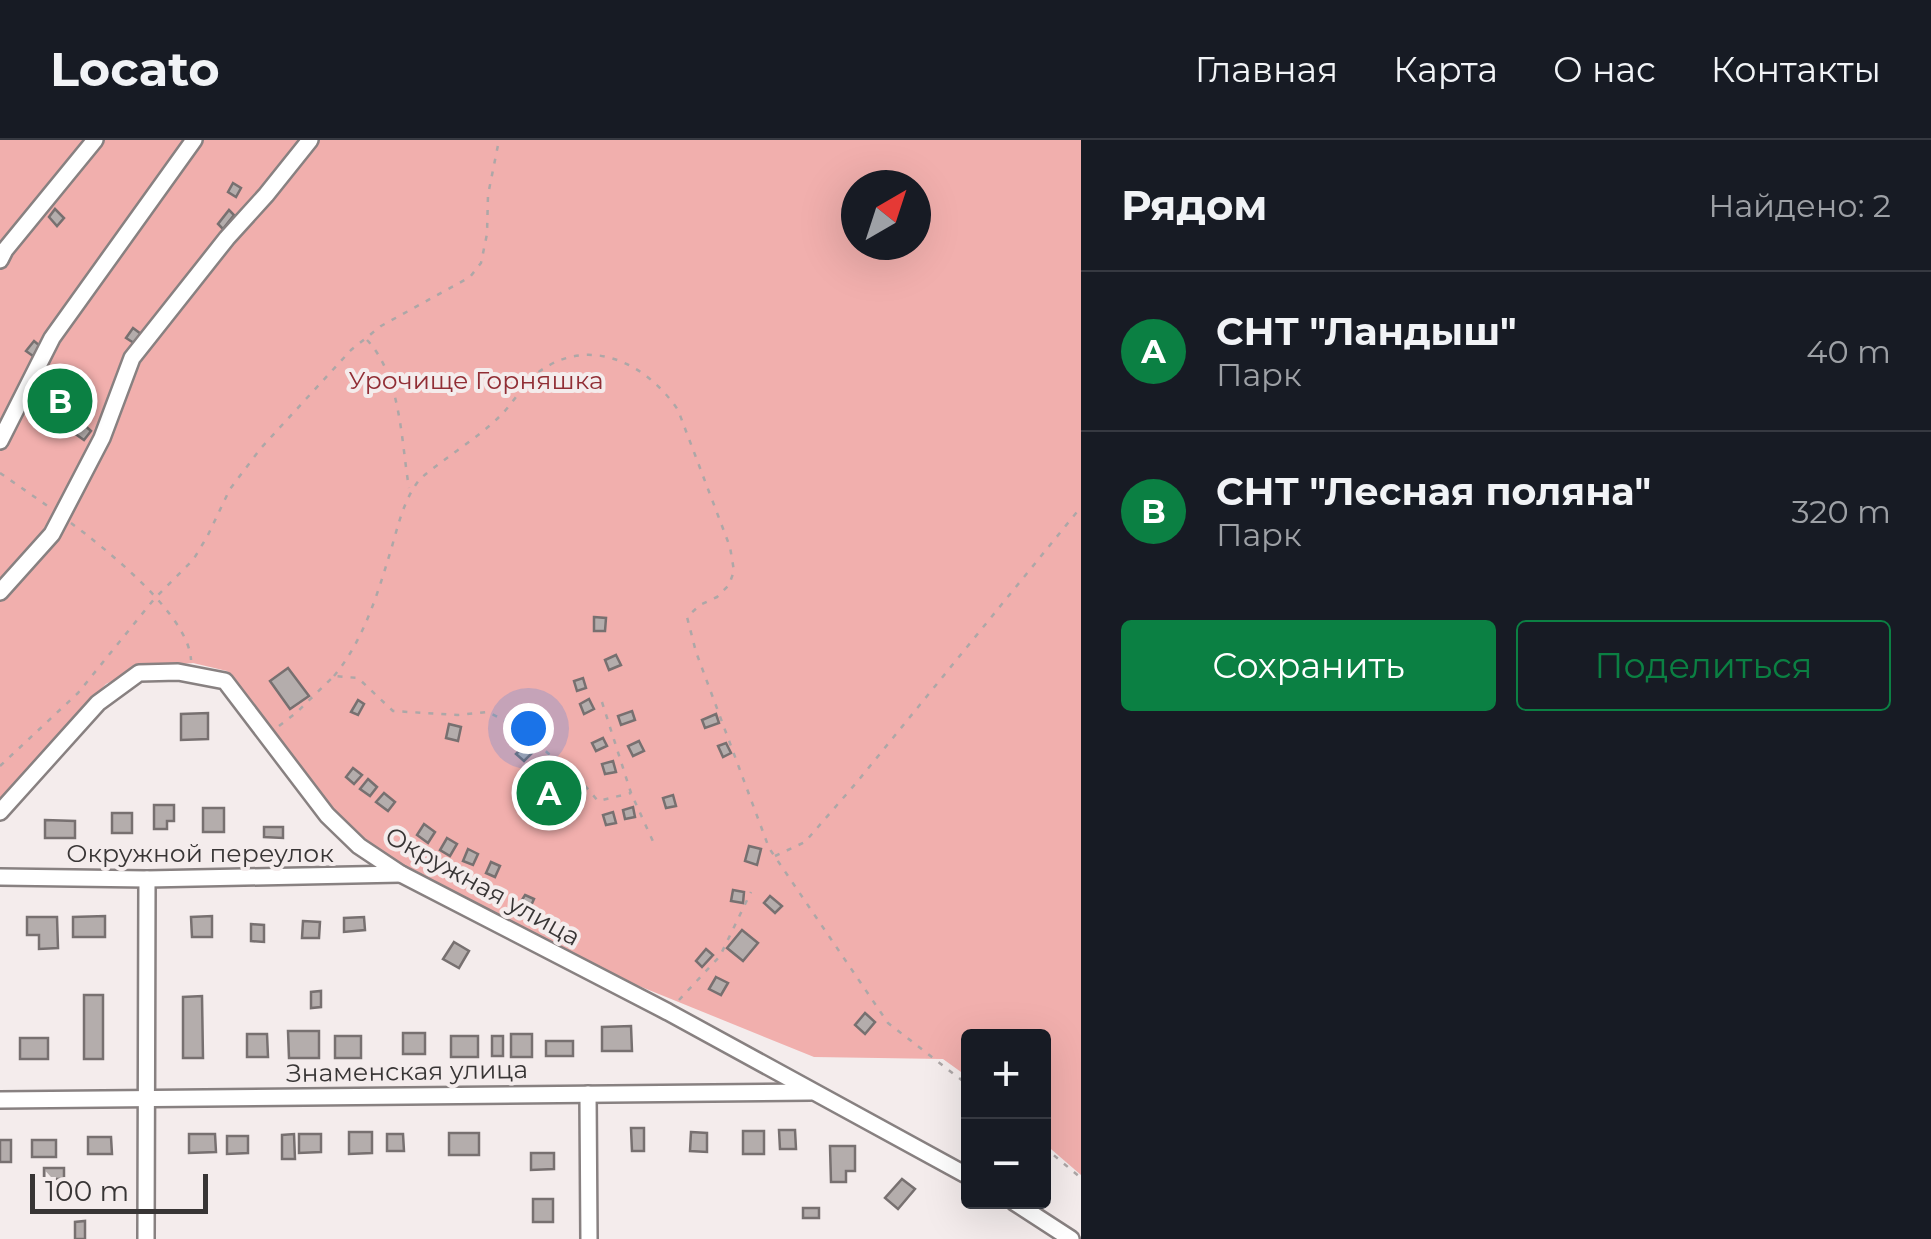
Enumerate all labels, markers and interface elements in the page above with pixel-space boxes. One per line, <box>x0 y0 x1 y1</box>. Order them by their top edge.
text: Locato <box>50 40 220 98</box>
text: Главная <box>1195 48 1338 91</box>
text: Карта <box>1393 48 1498 91</box>
text: О нас <box>1553 48 1656 91</box>
text: Контакты <box>1711 48 1881 91</box>
north arrow <box>841 170 931 260</box>
text: Рядом <box>1121 179 1268 231</box>
text: Найдено: 2 <box>1708 186 1891 225</box>
text: СНТ "Ландыш" <box>1216 308 1517 355</box>
text: A <box>1141 332 1166 371</box>
text: 40 m <box>1806 332 1891 371</box>
text: Парк <box>1216 355 1302 394</box>
pin: B <box>28 364 92 438</box>
park label: Урочище Горняшка <box>349 365 603 395</box>
text: СНТ "Лесная поляна" <box>1216 468 1651 515</box>
text: B <box>1141 492 1166 531</box>
text: 320 m <box>1791 492 1891 531</box>
text: Парк <box>1216 515 1302 554</box>
button: Сохранить <box>1121 620 1496 711</box>
button: Поделиться <box>1516 620 1891 711</box>
your location <box>503 703 554 754</box>
pin: A <box>516 756 582 830</box>
street label: Окружная улица <box>380 820 586 952</box>
street label: Окружной переулок <box>66 838 334 868</box>
map controls <box>961 1029 1051 1209</box>
button: + <box>961 1029 1051 1119</box>
street label: Знаменская улица <box>286 1054 528 1088</box>
button: − <box>961 1119 1051 1209</box>
scale bar <box>30 1169 208 1214</box>
text: 100 m <box>45 1174 129 1208</box>

